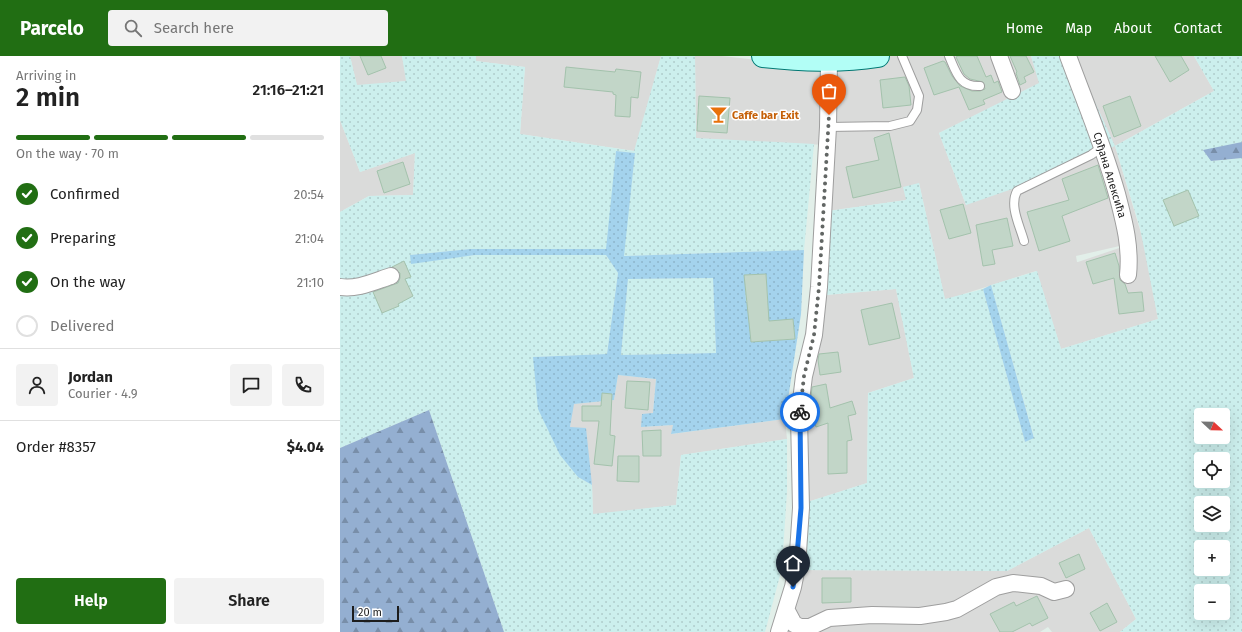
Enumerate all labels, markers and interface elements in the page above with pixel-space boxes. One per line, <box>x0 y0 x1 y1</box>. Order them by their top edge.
search box <box>108 10 388 46</box>
text: Parcelo <box>20 17 84 40</box>
icon: search <box>122 17 144 39</box>
text: Search here <box>154 19 234 37</box>
text: Home <box>1006 20 1043 37</box>
text: Map <box>1065 20 1092 37</box>
text: About <box>1114 20 1152 37</box>
text: Contact <box>1174 20 1222 37</box>
text: Arriving in <box>16 68 76 83</box>
pin <box>812 74 846 115</box>
icon: bag <box>818 80 840 102</box>
text: 21:16–21:21 <box>253 81 324 99</box>
text: 2 min <box>16 82 80 113</box>
bar icon: Caffe bar Exit <box>709 105 729 125</box>
place label: Caffe bar Exit <box>732 109 800 122</box>
street label: Срђана Алексића <box>1090 131 1129 220</box>
text: On the way · 70 m <box>16 146 119 161</box>
icon: check <box>16 183 38 205</box>
text: Confirmed <box>50 185 120 203</box>
text: 20:54 <box>294 187 324 202</box>
icon: check <box>16 227 38 249</box>
text: Preparing <box>50 229 115 247</box>
text: 21:04 <box>295 231 324 246</box>
icon: check <box>16 271 38 293</box>
text: On the way <box>50 273 125 291</box>
text: 21:10 <box>297 275 324 290</box>
text: Delivered <box>50 317 114 335</box>
button: person <box>16 364 58 406</box>
button: chat <box>230 364 272 406</box>
button: phone <box>282 364 324 406</box>
text: Jordan <box>68 368 113 386</box>
text: Courier · 4.9 <box>68 386 138 401</box>
courier <box>780 392 820 432</box>
icon: bike <box>789 401 811 423</box>
north arrow <box>1194 408 1230 444</box>
map controls <box>1194 408 1230 620</box>
text: Order #8357 <box>16 438 96 456</box>
text: $4.04 <box>287 438 324 456</box>
button: locate <box>1194 452 1230 488</box>
button: layers <box>1194 496 1230 532</box>
button: + <box>1194 540 1230 576</box>
pin <box>776 546 810 587</box>
icon: home <box>782 552 804 574</box>
button: Help <box>16 578 166 624</box>
button: Share <box>174 578 324 624</box>
button: − <box>1194 584 1230 620</box>
scale bar <box>352 604 399 623</box>
text: 20 m <box>358 606 382 619</box>

